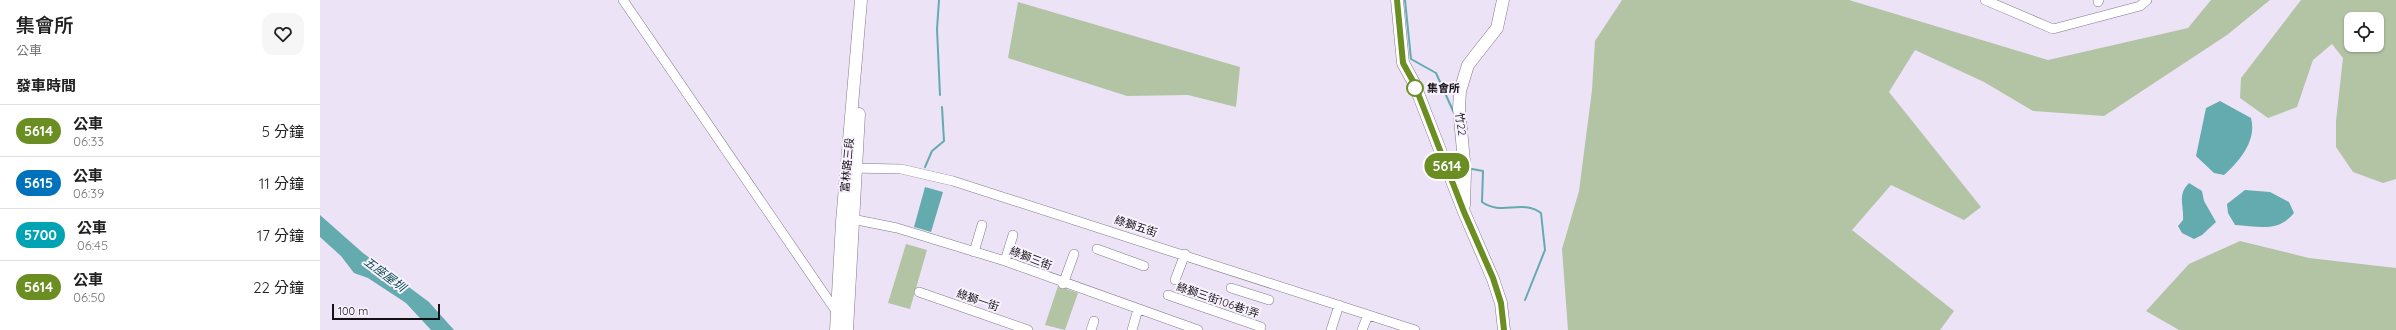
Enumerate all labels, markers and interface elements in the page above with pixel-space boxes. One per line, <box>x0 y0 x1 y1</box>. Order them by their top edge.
map controls <box>2344 12 2384 52</box>
button: locate <box>2344 12 2384 52</box>
text: 集會所 <box>16 13 73 37</box>
button: heart <box>262 13 304 55</box>
text: 公車 <box>16 42 42 58</box>
text: 發車時間 <box>16 76 76 95</box>
marker: 集會所 <box>1406 79 1424 97</box>
place label: 集會所 <box>1427 81 1460 95</box>
street label: 竹22 <box>1453 112 1469 136</box>
text: 公車 <box>73 114 103 133</box>
text: 5614 <box>24 122 53 140</box>
text: 5 分鐘 <box>262 122 304 141</box>
text: 06:33 <box>73 133 104 149</box>
street label: 富林路三段 <box>838 137 856 193</box>
line badge: 5614 <box>1419 153 1475 179</box>
text: 5614 <box>1432 157 1462 175</box>
text: 公車 <box>73 166 103 185</box>
text: 5615 <box>24 174 53 192</box>
text: 11 分鐘 <box>259 174 304 193</box>
text: 06:39 <box>73 185 104 201</box>
street label: 綠獅五街 <box>1113 213 1159 239</box>
text: 公車 <box>77 218 107 237</box>
text: 5700 <box>24 226 57 244</box>
text: 17 分鐘 <box>257 226 304 245</box>
text: 06:45 <box>77 237 108 253</box>
street label: 綠獅三街 <box>1008 244 1054 272</box>
water label: 五座屋圳 <box>361 254 410 296</box>
text: 公車 <box>73 270 103 289</box>
text: 5614 <box>24 278 53 296</box>
text: 22 分鐘 <box>253 278 304 297</box>
street label: 綠獅三街106巷1弄 <box>1175 279 1261 321</box>
street label: 綠獅一街 <box>955 286 1001 314</box>
text: 06:50 <box>73 289 105 305</box>
scale bar <box>332 302 440 321</box>
text: 100 m <box>338 304 368 318</box>

